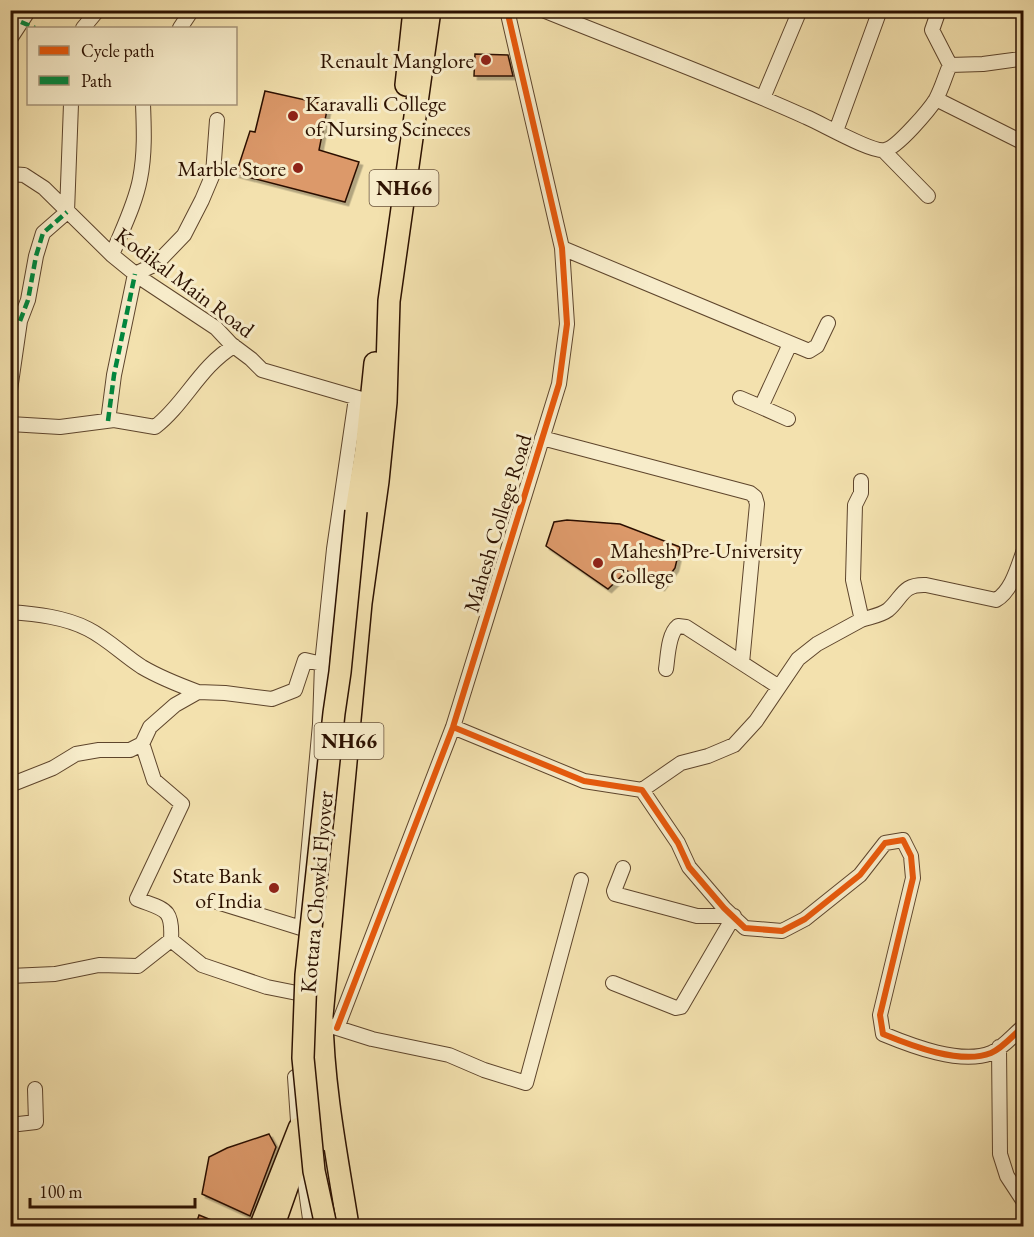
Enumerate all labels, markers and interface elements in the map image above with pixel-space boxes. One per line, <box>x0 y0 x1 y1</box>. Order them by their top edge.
legend <box>27 27 237 105</box>
text: Cycle path <box>81 39 155 62</box>
place label: Renault Manglore <box>320 46 474 75</box>
marker: Renault Manglore <box>479 53 493 67</box>
text: Path <box>81 69 112 92</box>
place label: Karavalli College of Nursing Scineces <box>305 89 471 143</box>
marker: Karavalli College of Nursing Scineces <box>286 109 300 123</box>
place label: Marble Store <box>177 154 286 183</box>
marker: Marble Store <box>291 161 305 175</box>
road number: NH66 <box>370 170 438 206</box>
street label: Kodikal Main Road <box>109 221 261 345</box>
street label: Mahesh College Road <box>457 430 539 616</box>
place label: Mahesh Pre-University College <box>610 536 803 590</box>
marker: Mahesh Pre-University College <box>591 556 605 570</box>
road number: NH66 <box>314 723 384 759</box>
street label: Kottara Chowki Flyover <box>293 789 340 994</box>
place label: State Bank of India <box>173 861 263 915</box>
marker: State Bank of India <box>267 881 281 895</box>
scale bar <box>30 1171 195 1209</box>
text: 100 m <box>39 1180 83 1203</box>

